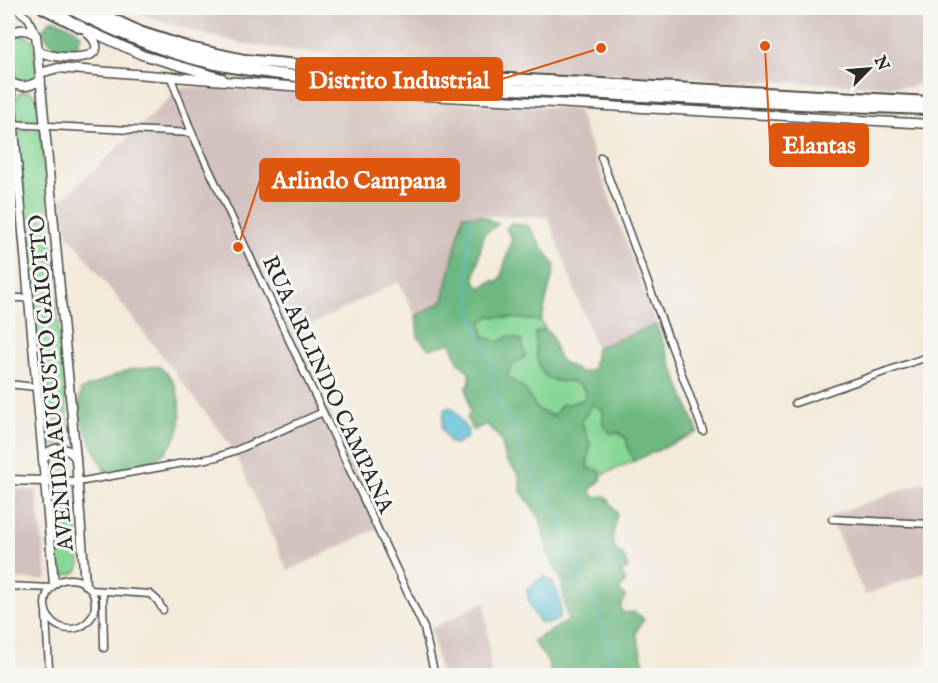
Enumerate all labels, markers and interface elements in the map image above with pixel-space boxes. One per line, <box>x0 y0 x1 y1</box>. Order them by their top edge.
north arrow <box>839 39 899 99</box>
text: N <box>868 52 893 74</box>
callout: Distrito Industrial <box>296 58 502 100</box>
text: Distrito Industrial <box>308 66 490 97</box>
callout: Elantas <box>770 124 868 166</box>
text: Elantas <box>782 131 856 162</box>
callout: Arlindo Campana <box>260 159 459 201</box>
text: Arlindo Campana <box>271 166 447 197</box>
street label: AVENIDA AUGUSTO GAIOTTO <box>23 213 81 553</box>
street label: RUA ARLINDO CAMPANA <box>255 252 400 519</box>

